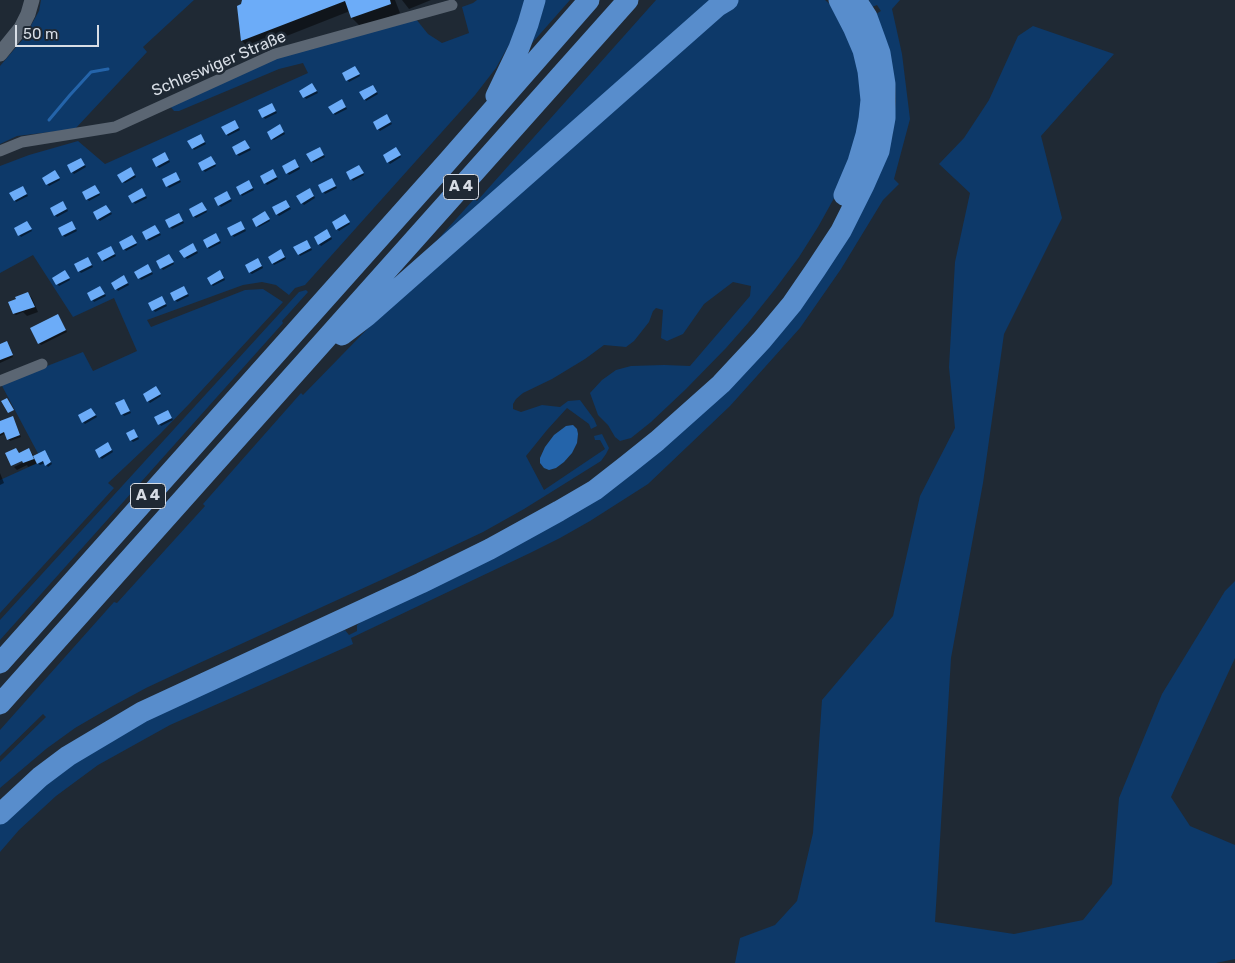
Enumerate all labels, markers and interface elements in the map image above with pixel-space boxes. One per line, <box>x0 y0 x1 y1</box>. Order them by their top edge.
scale bar <box>18 15 101 47</box>
text: 50 m <box>23 25 58 43</box>
street label: Schleswiger Straße <box>149 27 289 101</box>
road number: A 4 <box>444 174 478 200</box>
road number: A 4 <box>130 484 166 508</box>

